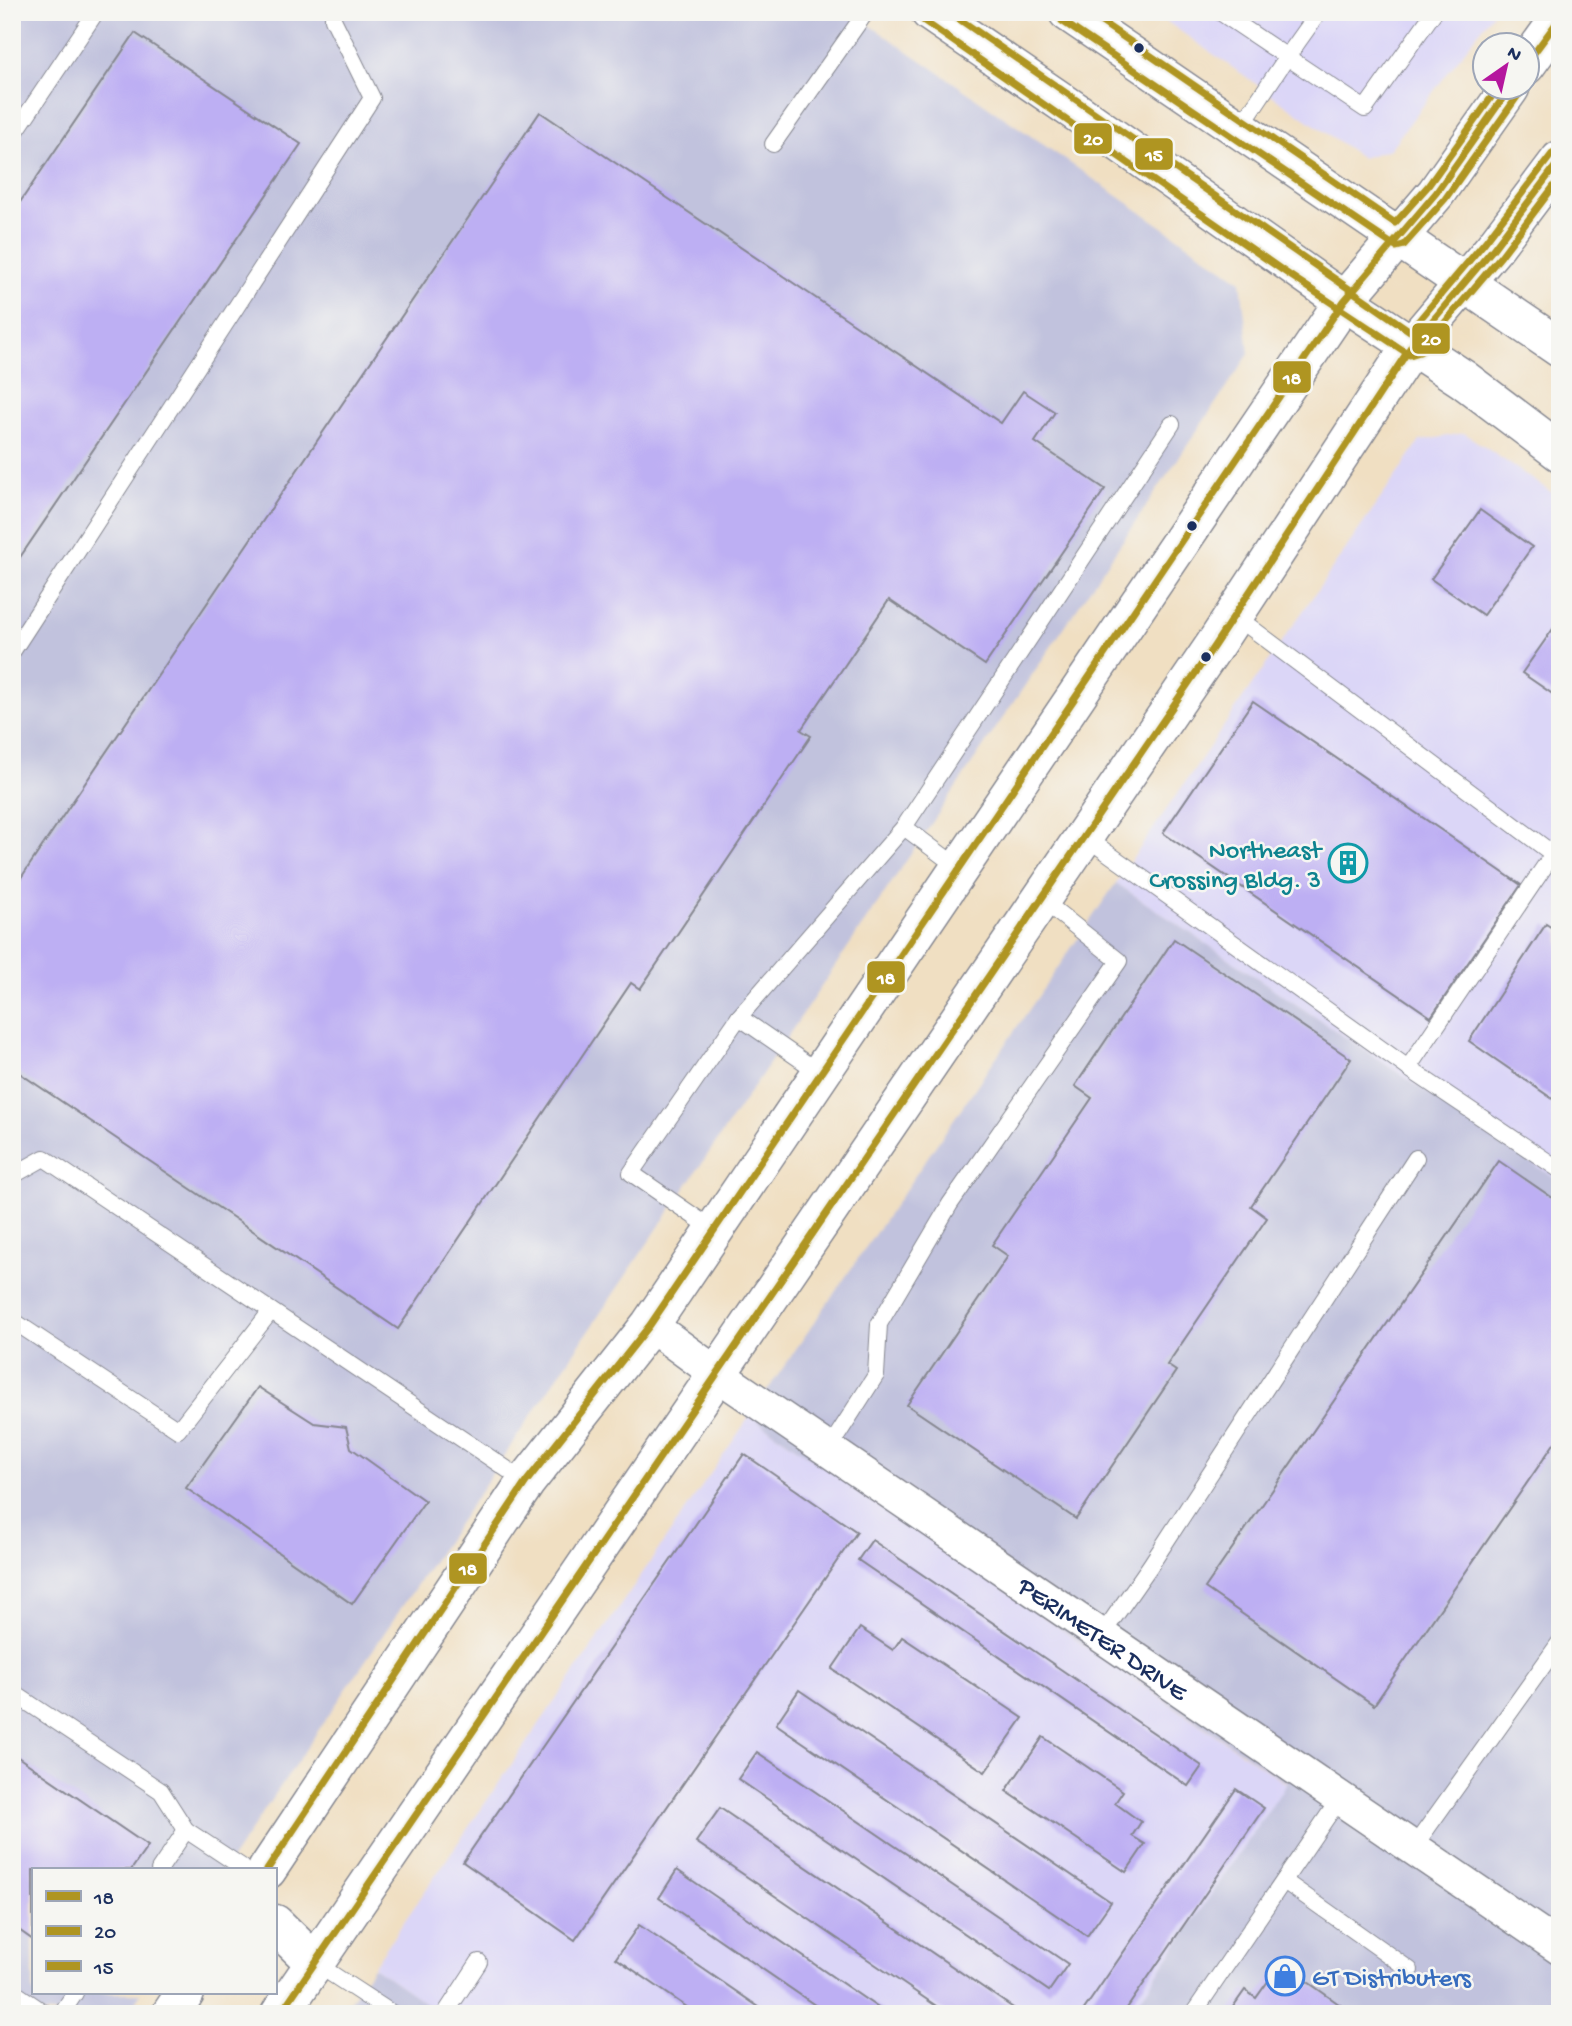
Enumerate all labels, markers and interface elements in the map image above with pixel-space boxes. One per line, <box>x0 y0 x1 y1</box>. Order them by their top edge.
north arrow <box>1470 32 1540 102</box>
unlabelled marker <box>1132 41 1146 55</box>
text: N <box>1502 42 1525 68</box>
line badge: 20 <box>1073 122 1113 155</box>
text: 20 <box>1083 130 1103 153</box>
line badge: 15 <box>1134 137 1174 171</box>
text: 15 <box>1144 146 1163 169</box>
line badge: 20 <box>1411 322 1451 355</box>
text: 20 <box>1421 330 1441 353</box>
line badge: 18 <box>1272 360 1312 394</box>
text: 18 <box>1282 369 1302 392</box>
unlabelled marker <box>1185 519 1199 533</box>
unlabelled marker <box>1199 650 1213 664</box>
place label: Northeast Crossing Bldg. 3 <box>1149 837 1323 898</box>
building icon: Northeast Crossing Bldg. 3 <box>1327 842 1369 884</box>
line badge: 18 <box>866 960 906 994</box>
text: 18 <box>876 969 896 992</box>
line badge: 18 <box>448 1552 488 1585</box>
text: 18 <box>458 1560 478 1583</box>
street label: PERIMETER DRIVE <box>1010 1572 1193 1710</box>
legend <box>32 1868 276 1994</box>
text: 18 <box>93 1888 114 1913</box>
text: 20 <box>94 1922 116 1947</box>
shop icon: GT Distributers <box>1264 1955 1306 1997</box>
text: 15 <box>93 1958 114 1983</box>
place label: GT Distributers <box>1312 1965 1472 1996</box>

